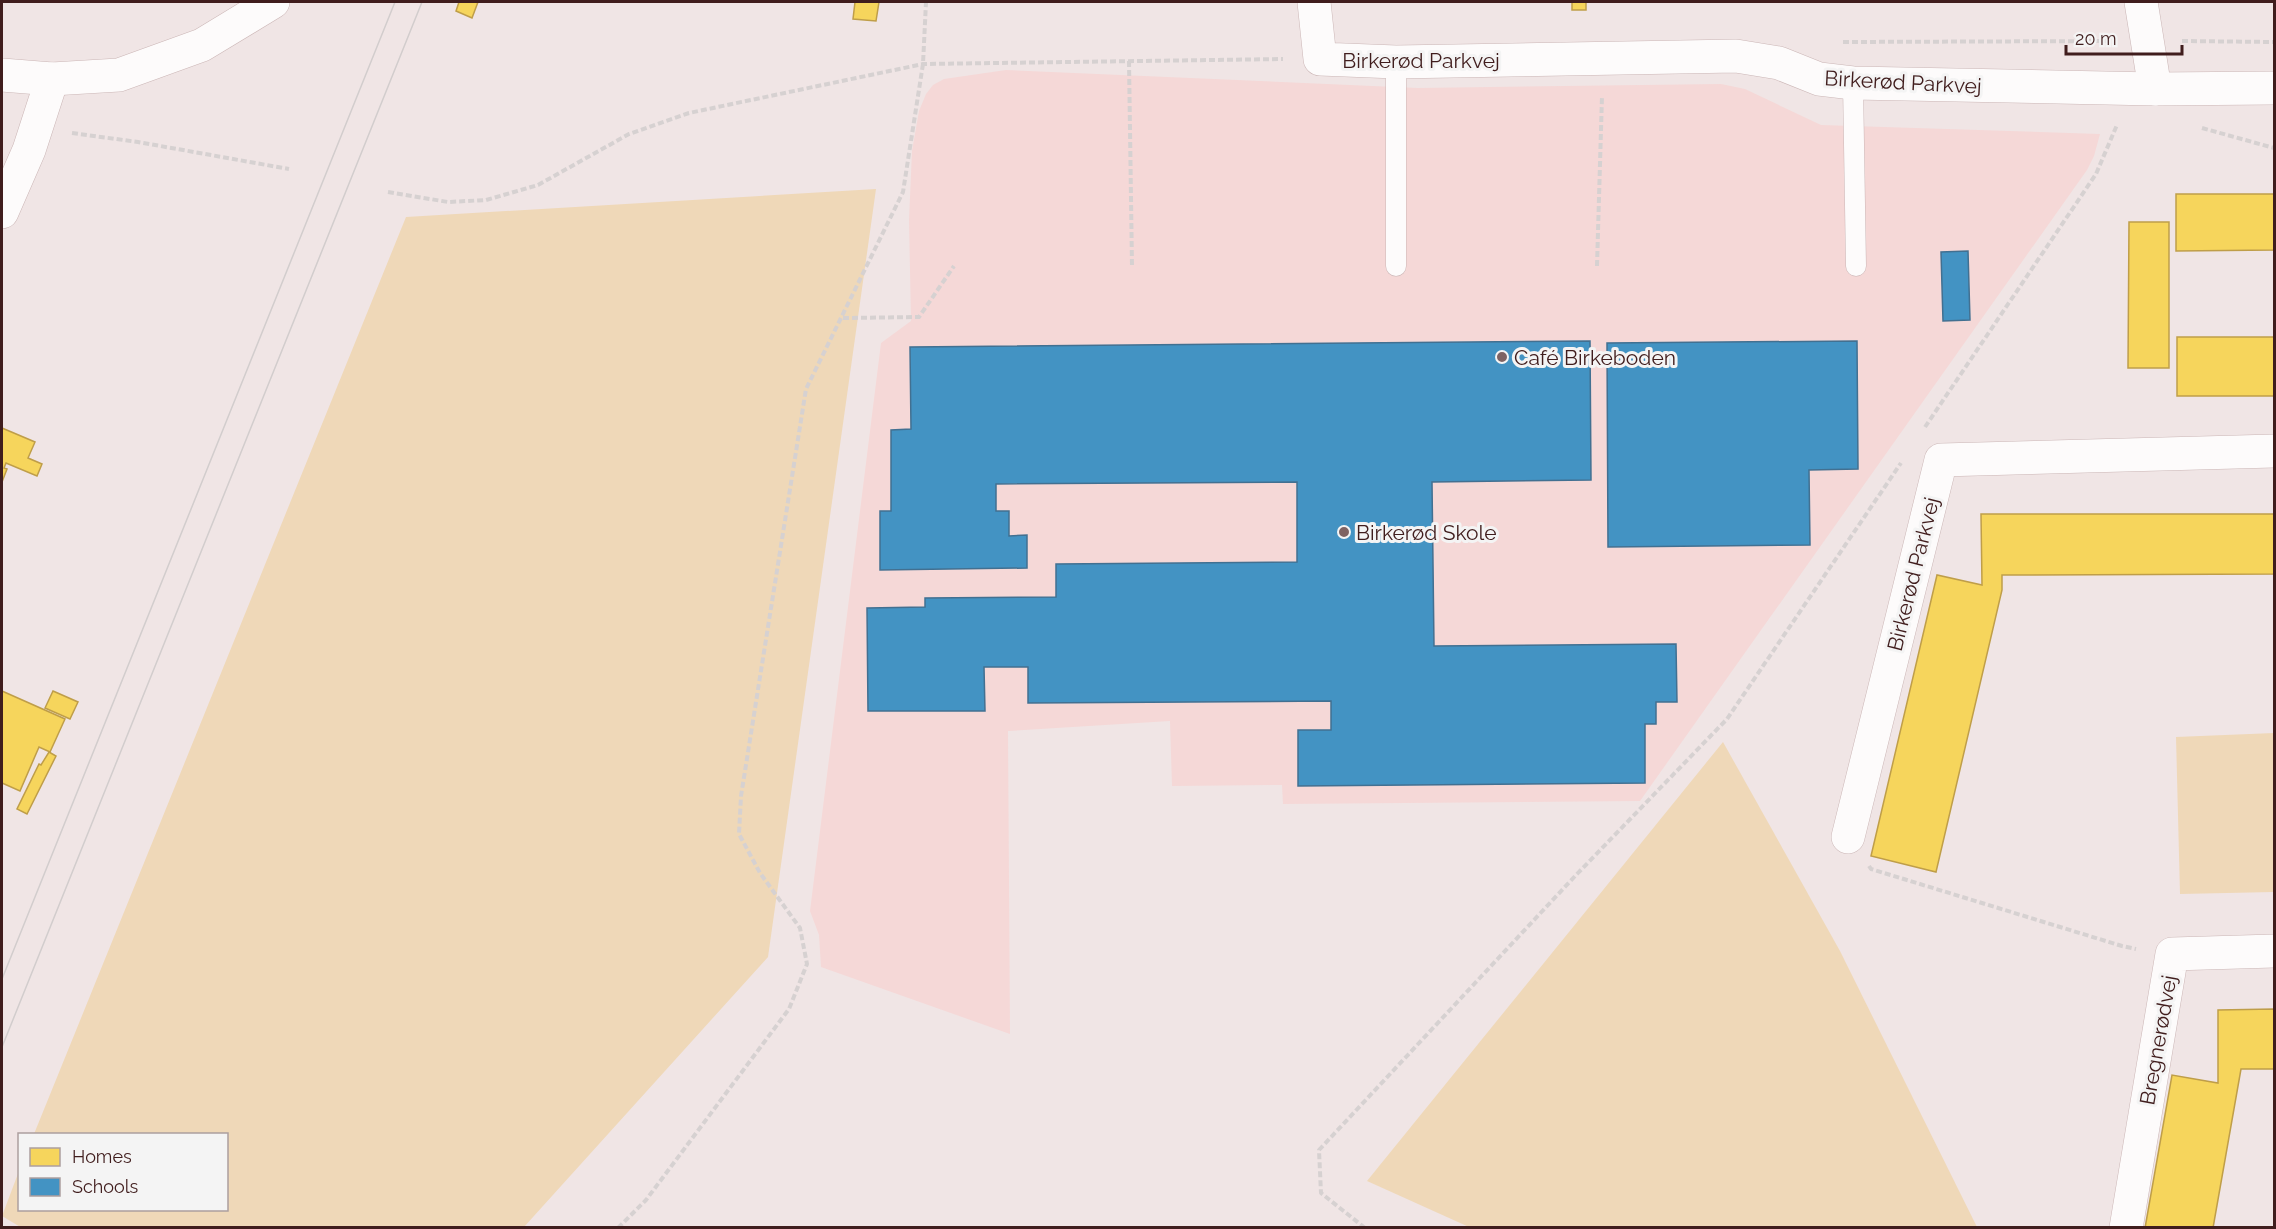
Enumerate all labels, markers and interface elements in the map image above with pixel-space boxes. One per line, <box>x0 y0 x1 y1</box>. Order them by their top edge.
scale bar <box>2066 18 2182 56</box>
text: 20 m <box>2075 28 2117 49</box>
street label: Birkerød Parkvej <box>1342 48 1500 73</box>
street label: Birkerød Parkvej <box>1824 65 1982 99</box>
place label: Café Birkeboden <box>1514 345 1676 370</box>
marker: Café Birkeboden <box>1495 350 1509 364</box>
street label: Birkerød Parkvej <box>1882 495 1944 653</box>
place label: Birkerød Skole <box>1356 520 1497 545</box>
marker: Birkerød Skole <box>1337 525 1351 539</box>
street label: Bregnerødvej <box>2134 973 2182 1107</box>
legend <box>18 1133 228 1211</box>
text: Homes <box>72 1146 132 1167</box>
text: Schools <box>72 1176 139 1197</box>

